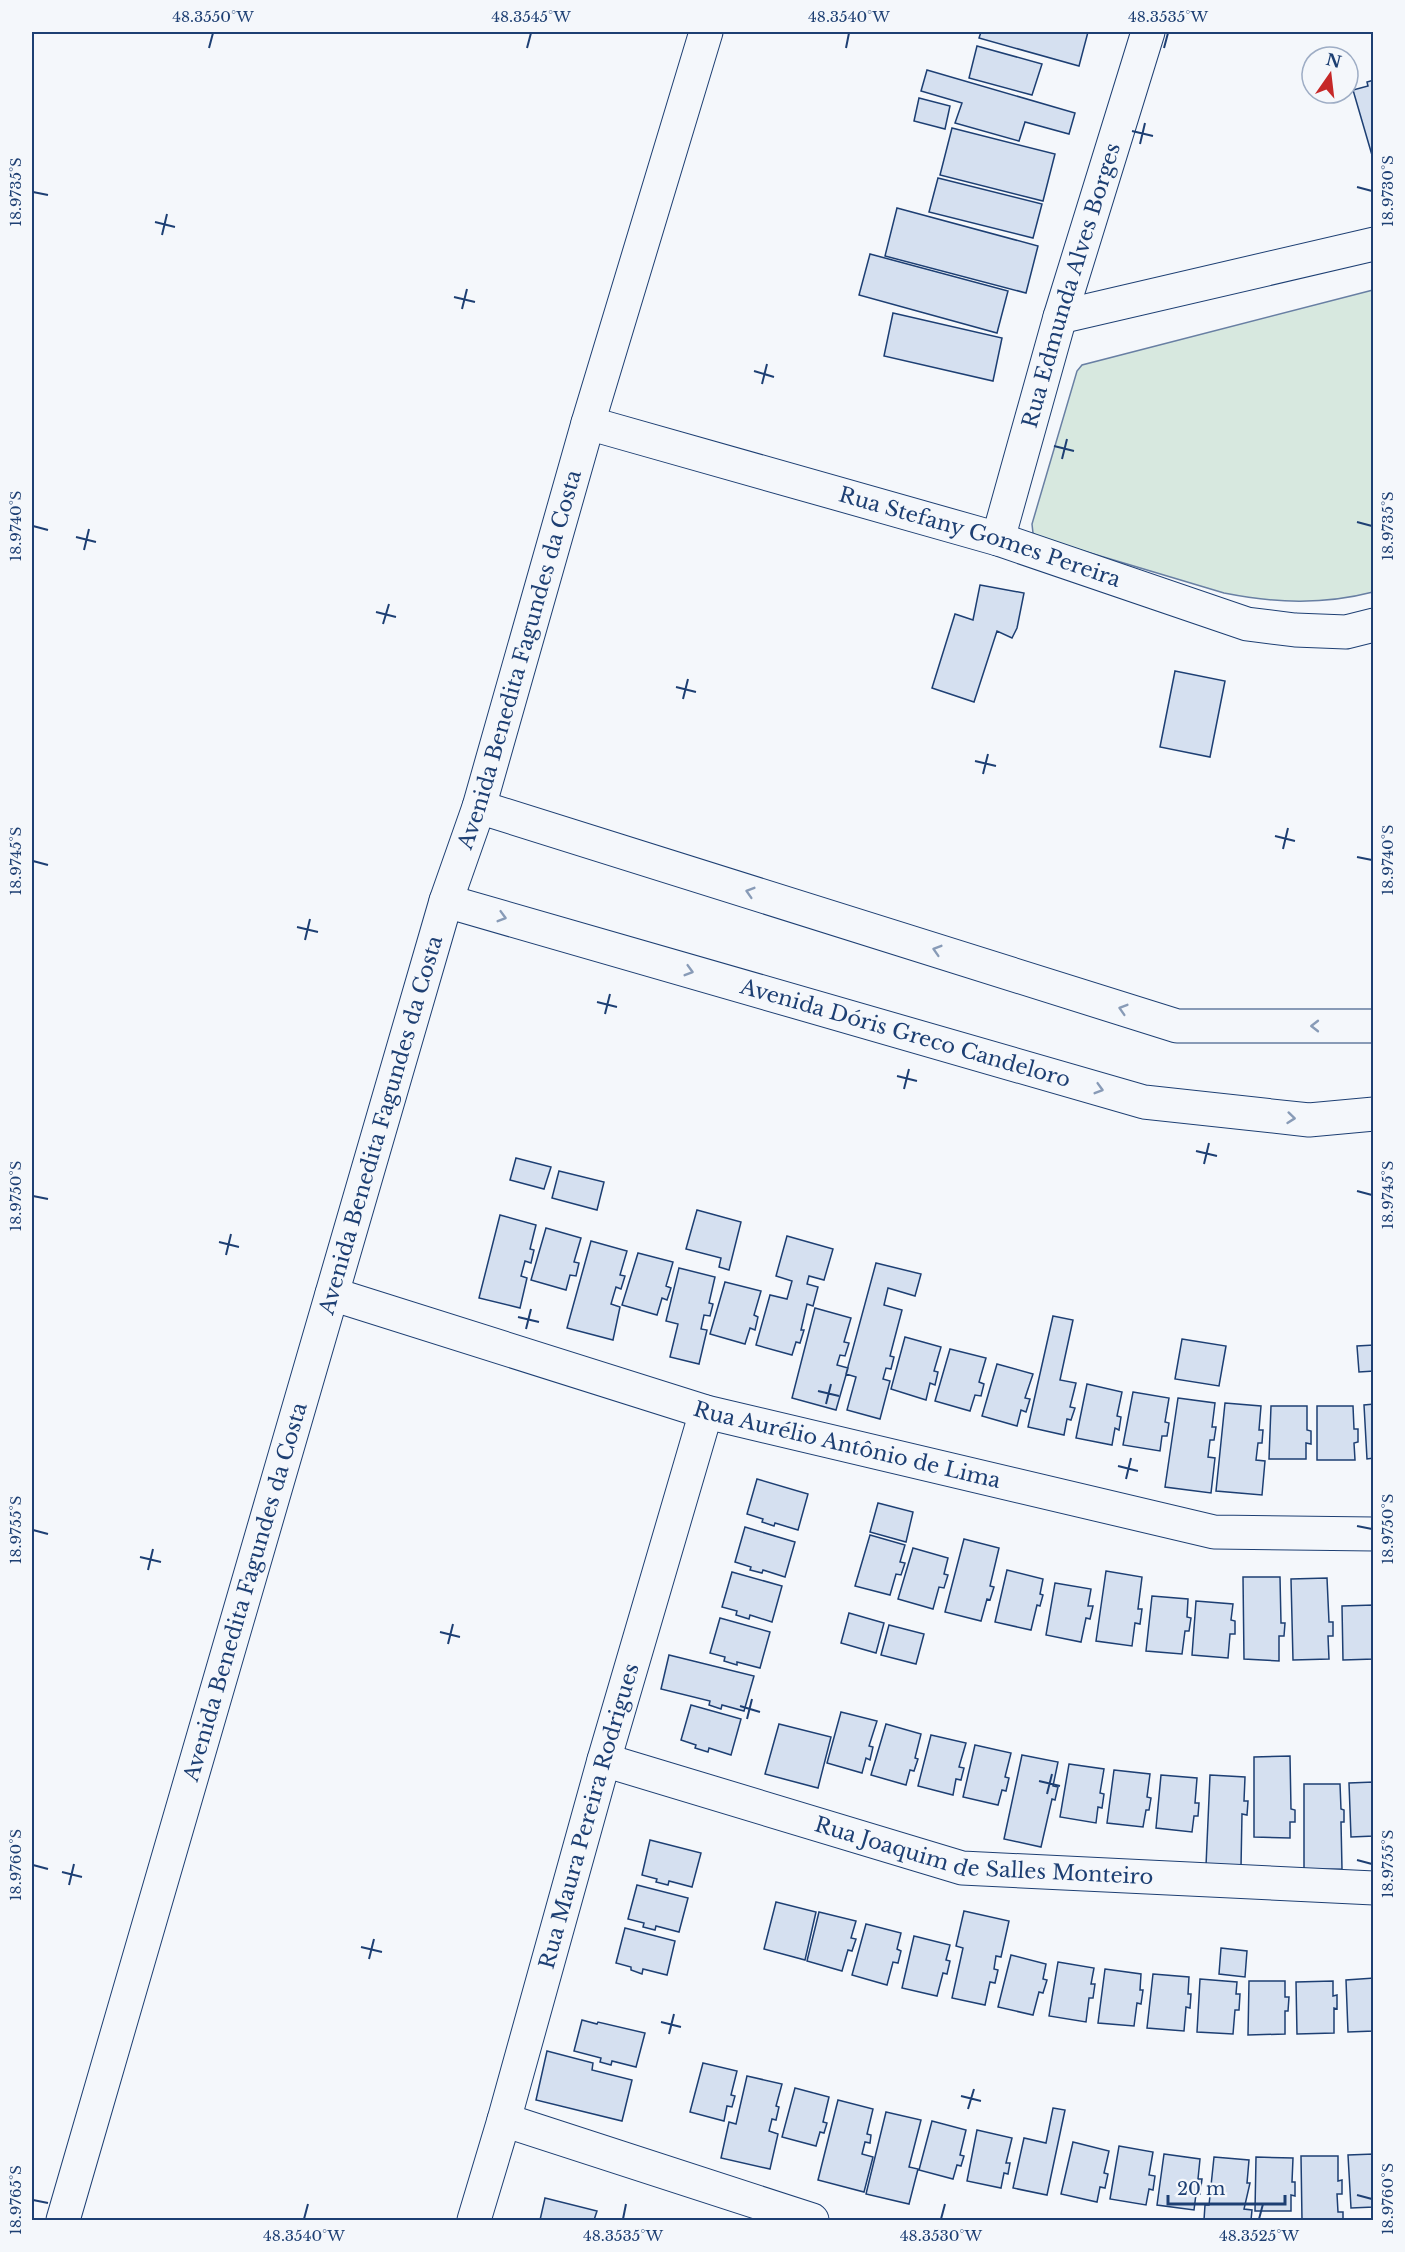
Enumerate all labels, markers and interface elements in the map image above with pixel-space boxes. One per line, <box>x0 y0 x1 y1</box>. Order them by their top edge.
text: 48.3550°W <box>172 7 254 26</box>
text: 48.3545°W <box>491 7 571 26</box>
text: 48.3540°W <box>808 7 890 26</box>
text: 48.3535°W <box>1128 7 1208 26</box>
north arrow <box>1300 45 1360 105</box>
text: N <box>1324 49 1343 72</box>
street label: Rua Edmunda Alves Borges <box>1017 140 1126 431</box>
text: 18.9730°S <box>1378 155 1397 227</box>
text: 18.9735°S <box>6 157 25 227</box>
street label: Avenida Benedita Fagundes da Costa <box>452 467 587 854</box>
street label: Rua Stefany Gomes Pereira <box>836 482 1124 593</box>
text: 18.9740°S <box>6 491 25 562</box>
text: 18.9735°S <box>1378 491 1397 561</box>
text: 18.9740°S <box>1378 825 1397 896</box>
text: 18.9745°S <box>6 827 25 895</box>
one-way arrow <box>746 887 756 899</box>
one-way arrow <box>496 910 507 922</box>
street label: Avenida Benedita Fagundes da Costa <box>313 932 448 1319</box>
one-way arrow <box>932 945 943 957</box>
one-way arrow <box>683 964 694 976</box>
street label: Avenida Dóris Greco Candeloro <box>736 973 1073 1093</box>
one-way arrow <box>1118 1004 1129 1016</box>
one-way arrow <box>1311 1020 1320 1032</box>
one-way arrow <box>1093 1082 1103 1094</box>
one-way arrow <box>1286 1111 1295 1124</box>
text: 18.9750°S <box>6 1161 25 1231</box>
text: 18.9745°S <box>1378 1161 1397 1229</box>
street label: Rua Aurélio Antônio de Lima <box>690 1396 1003 1494</box>
street label: Avenida Benedita Fagundes da Costa <box>178 1399 313 1785</box>
text: 18.9750°S <box>1378 1494 1397 1564</box>
text: 18.9755°S <box>6 1496 25 1564</box>
street label: Rua Maura Pereira Rodrigues <box>534 1660 645 1972</box>
street label: Rua Joaquim de Salles Monteiro <box>811 1811 1154 1890</box>
text: 18.9760°S <box>6 1829 25 1901</box>
text: 18.9755°S <box>1378 1830 1397 1898</box>
text: 18.9760°S <box>1378 2163 1397 2235</box>
text: 18.9765°S <box>6 2165 25 2235</box>
scale bar <box>1168 2168 1285 2206</box>
text: 20 m <box>1177 2178 1225 2200</box>
text: 48.3540°W <box>263 2226 345 2245</box>
text: 48.3535°W <box>583 2226 663 2245</box>
text: 48.3530°W <box>900 2226 983 2245</box>
text: 48.3525°W <box>1219 2226 1299 2245</box>

